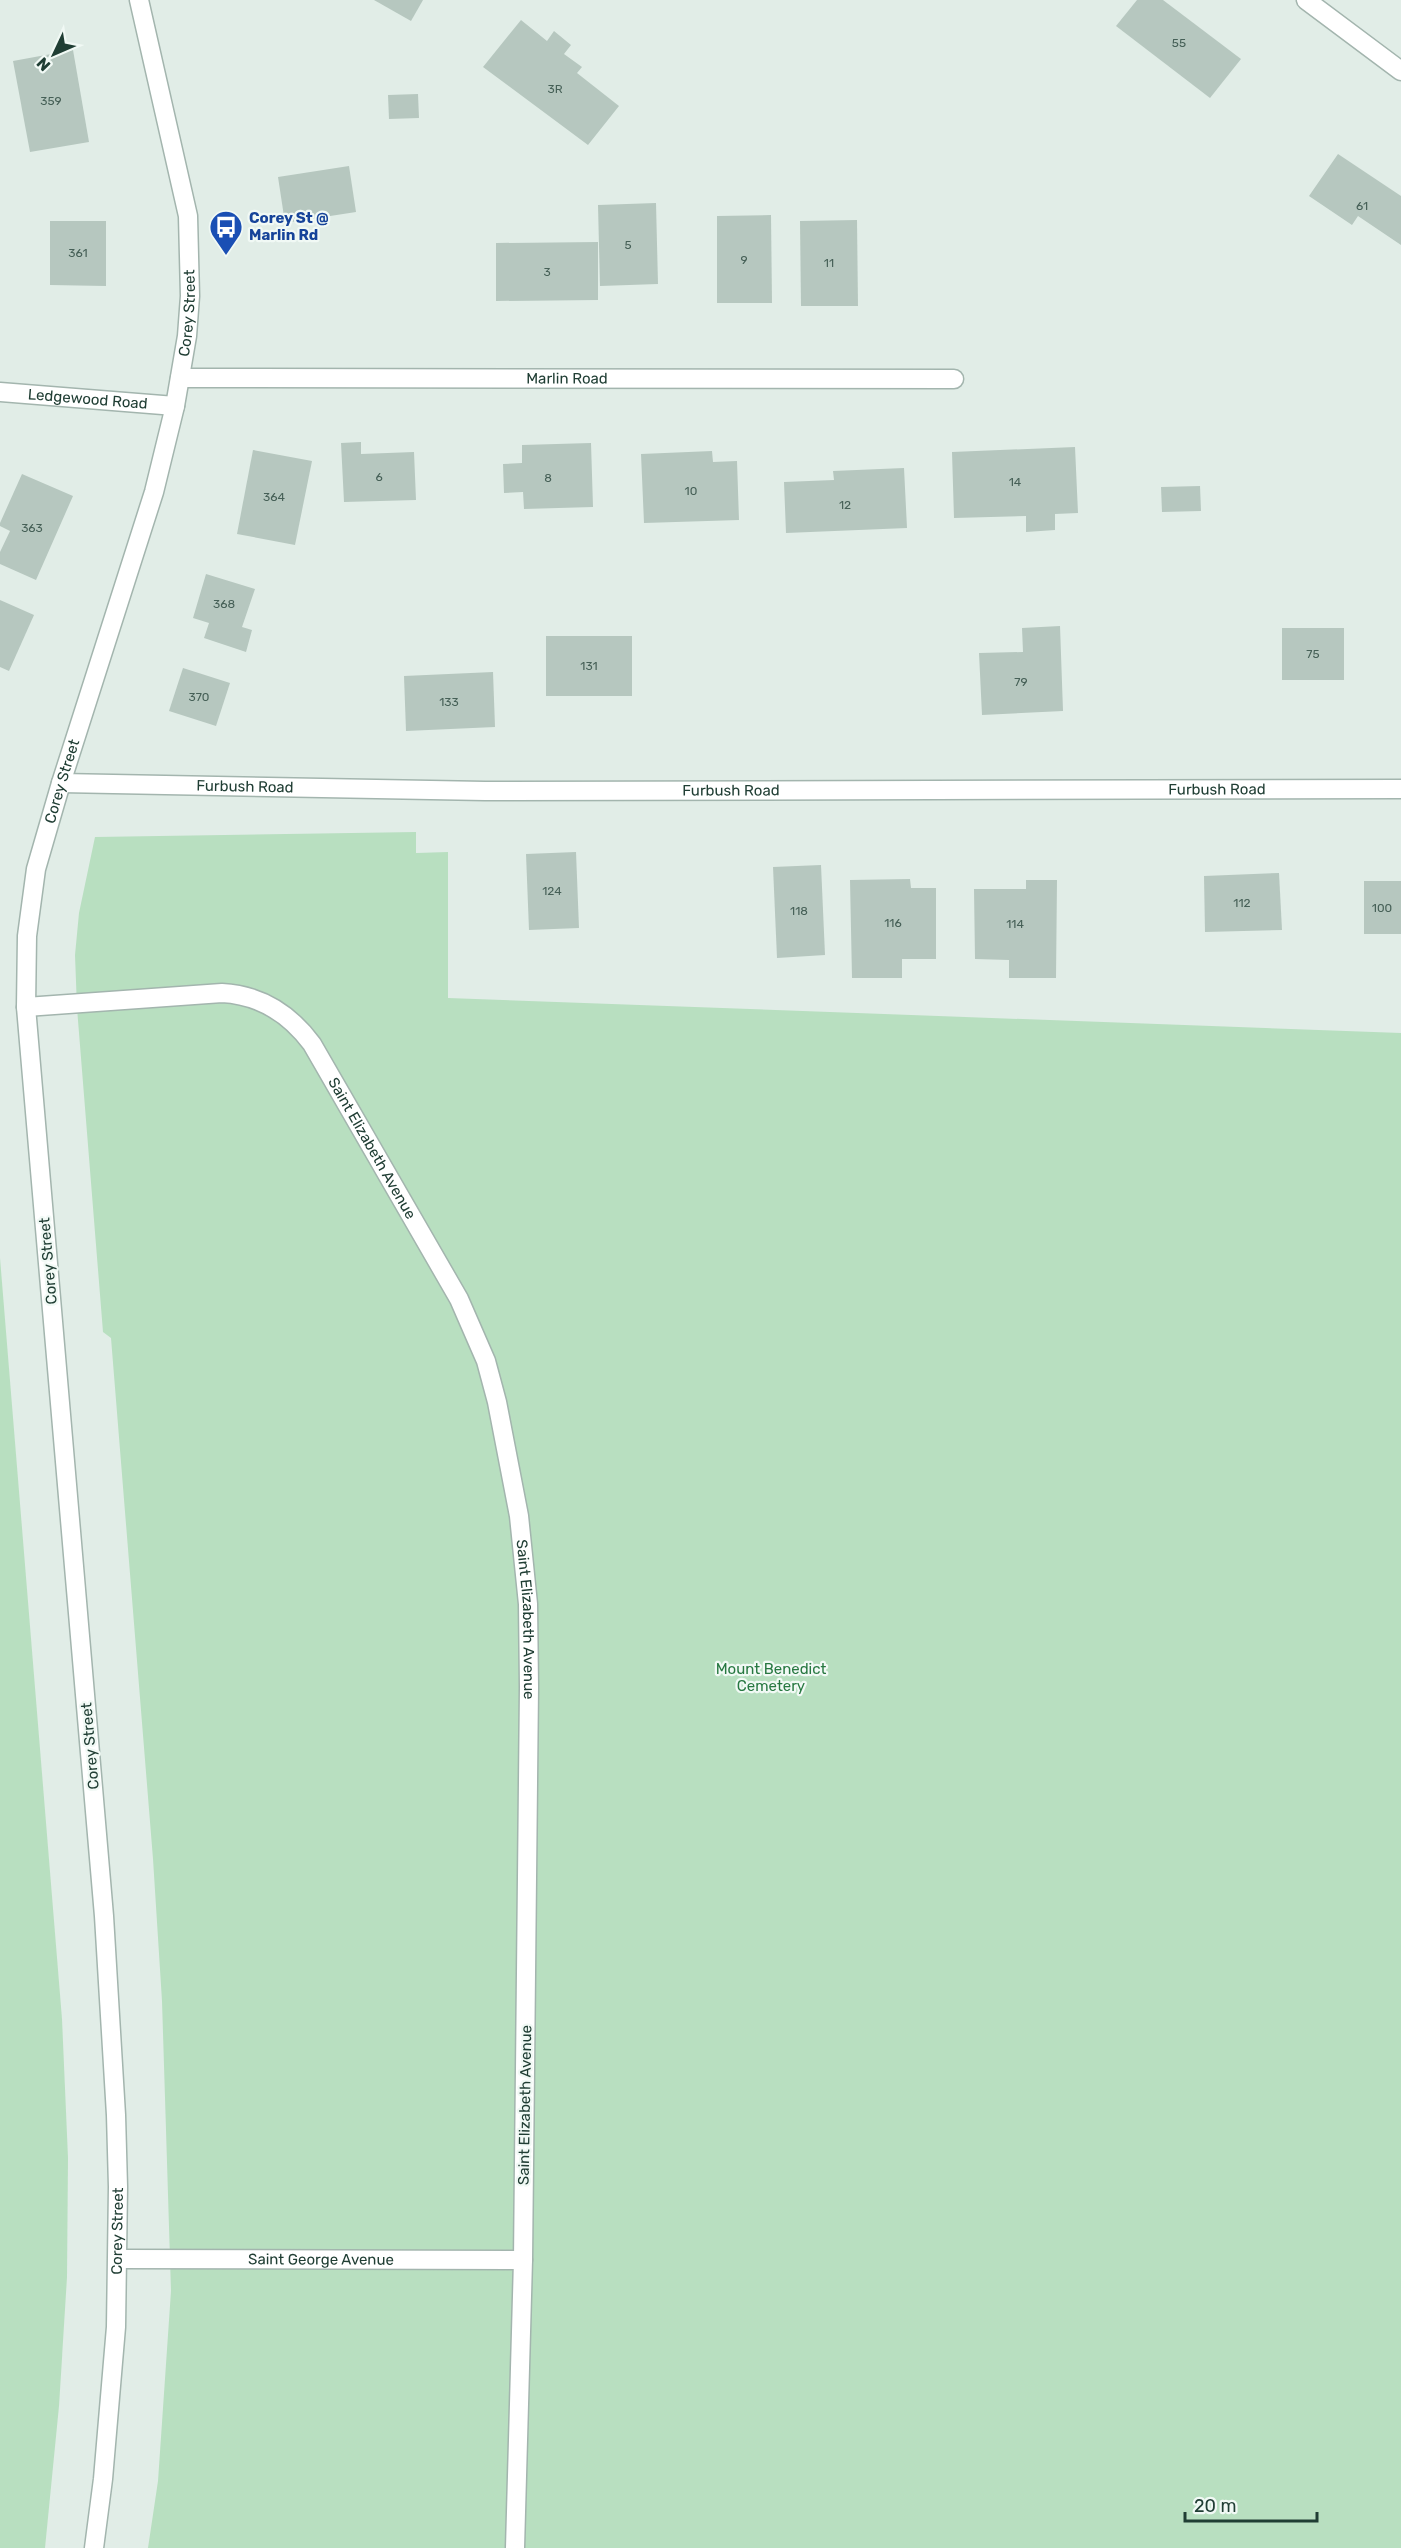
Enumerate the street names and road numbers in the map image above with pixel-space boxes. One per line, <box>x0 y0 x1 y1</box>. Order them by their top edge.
street label: Corey Street <box>175 269 199 358</box>
street label: Marlin Road <box>526 369 608 388</box>
street label: Ledgewood Road <box>27 385 148 413</box>
street label: Corey Street <box>41 737 83 826</box>
street label: Furbush Road <box>196 777 294 796</box>
street label: Furbush Road <box>1168 780 1266 799</box>
street label: Furbush Road <box>682 781 780 800</box>
street label: Saint Elizabeth Avenue <box>324 1074 420 1222</box>
street label: Corey Street <box>35 1217 61 1305</box>
street label: Saint Elizabeth Avenue <box>512 1539 538 1700</box>
street label: Corey Street <box>77 1702 103 1790</box>
street label: Saint Elizabeth Avenue <box>515 2025 535 2185</box>
street label: Corey Street <box>108 2187 127 2275</box>
street label: Saint George Avenue <box>248 2250 394 2269</box>

